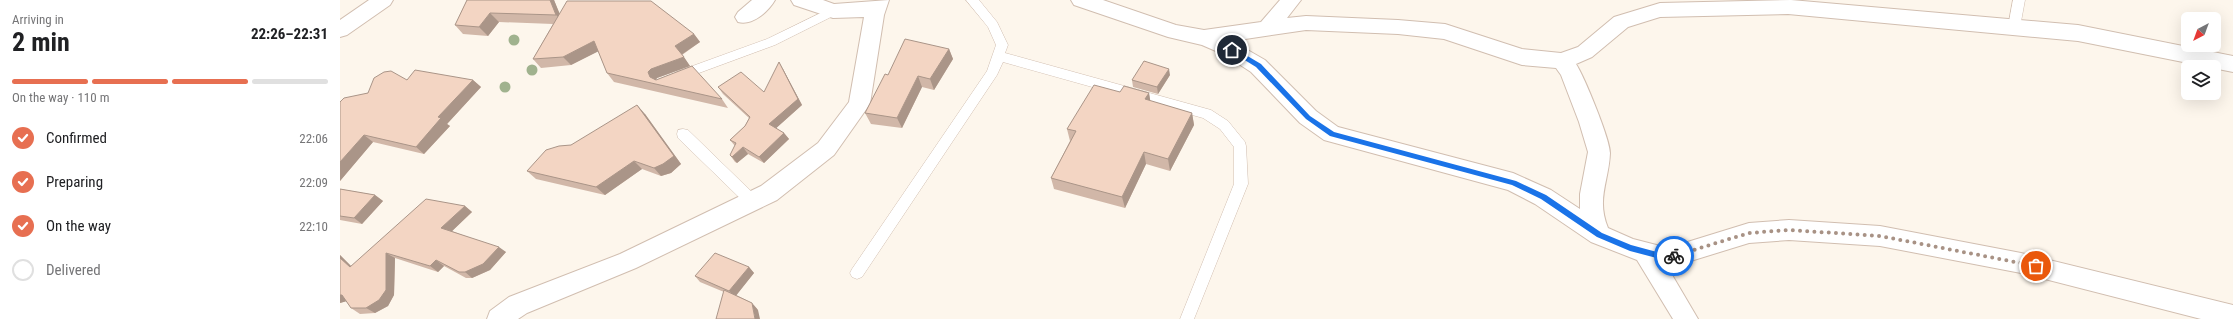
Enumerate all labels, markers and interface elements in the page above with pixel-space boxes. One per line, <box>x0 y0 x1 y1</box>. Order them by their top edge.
text: Arriving in <box>12 12 64 27</box>
north arrow <box>2181 12 2221 52</box>
map controls <box>2181 12 2221 100</box>
text: 22:26–22:31 <box>251 25 328 43</box>
text: 2 min <box>12 27 70 57</box>
pin <box>1215 33 1249 67</box>
icon: home <box>1221 39 1243 61</box>
button: layers <box>2181 60 2221 100</box>
text: On the way · 110 m <box>12 90 109 105</box>
icon: check <box>12 127 34 149</box>
text: Confirmed <box>46 129 107 147</box>
text: 22:06 <box>299 131 328 146</box>
icon: check <box>12 171 34 193</box>
text: Preparing <box>46 173 103 191</box>
text: 22:09 <box>299 175 328 190</box>
icon: check <box>12 215 34 237</box>
text: On the way <box>46 217 111 235</box>
text: 22:10 <box>299 219 328 234</box>
courier <box>1654 236 1694 276</box>
icon: bike <box>1663 245 1685 267</box>
pin <box>2019 249 2053 283</box>
icon: bag <box>2025 255 2047 277</box>
text: Delivered <box>46 261 101 279</box>

